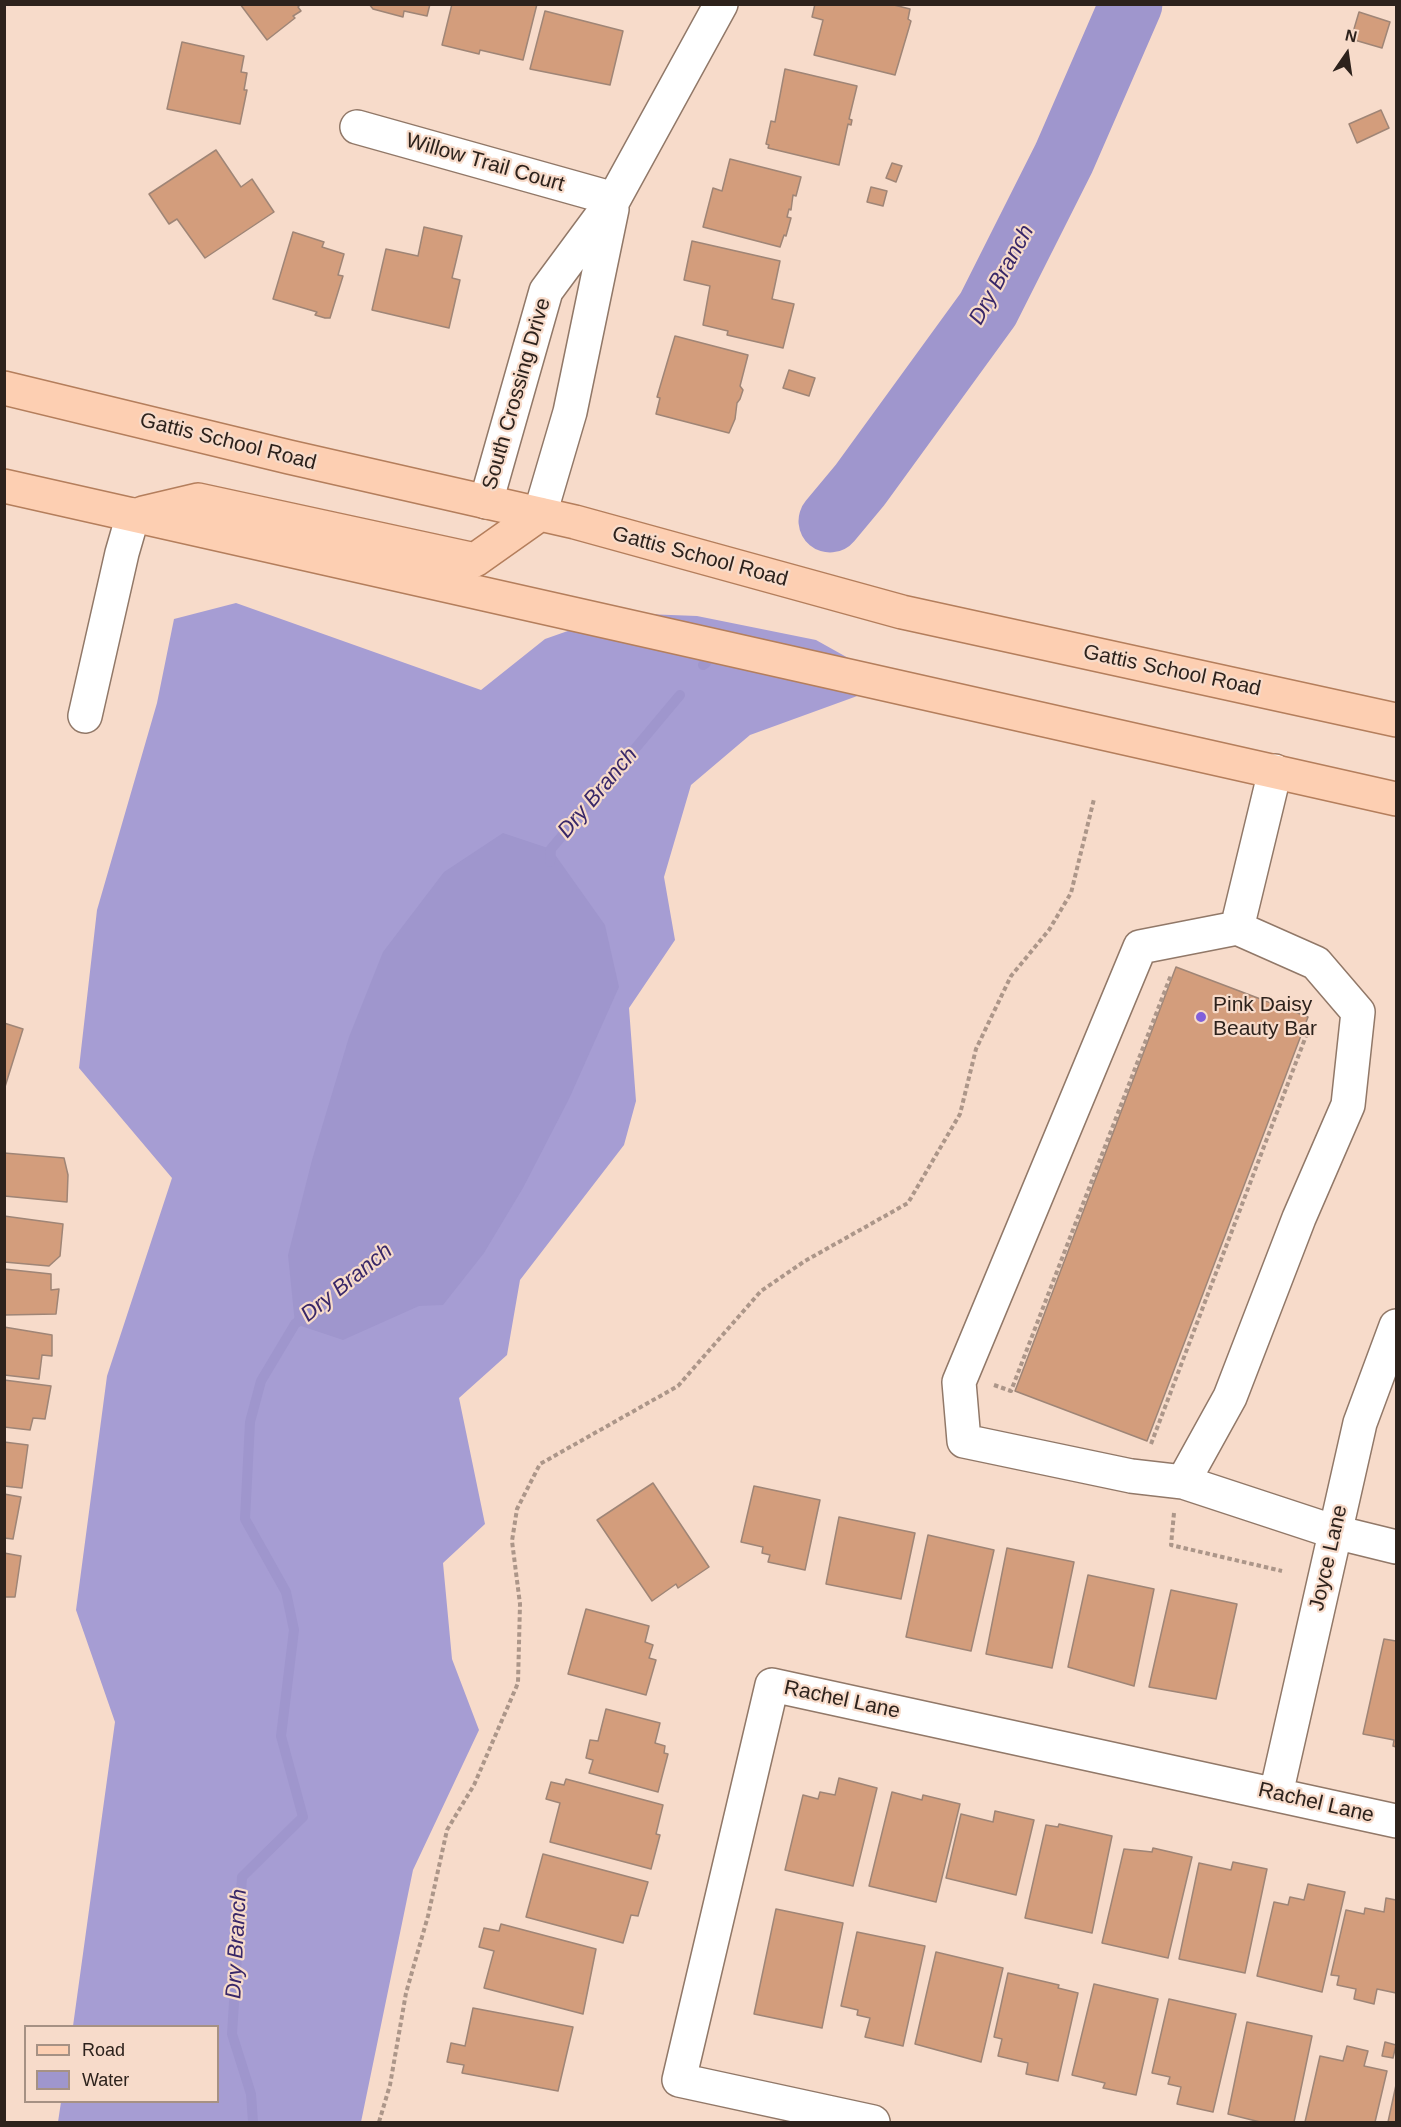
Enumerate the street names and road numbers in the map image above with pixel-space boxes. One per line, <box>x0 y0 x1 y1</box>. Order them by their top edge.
street label: Willow Trail Court <box>403 128 567 198</box>
street label: South Crossing Drive <box>478 295 556 493</box>
street label: Gattis School Road <box>137 408 319 476</box>
street label: Gattis School Road <box>609 521 791 593</box>
street label: Gattis School Road <box>1081 640 1263 702</box>
street label: Joyce Lane <box>1305 1503 1353 1613</box>
street label: Rachel Lane <box>782 1675 902 1725</box>
street label: Rachel Lane <box>1256 1777 1376 1829</box>

